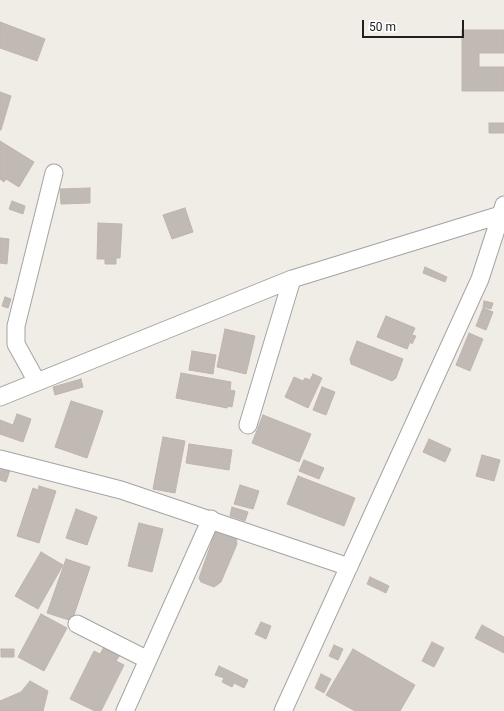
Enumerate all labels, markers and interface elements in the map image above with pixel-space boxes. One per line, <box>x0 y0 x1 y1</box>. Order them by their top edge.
scale bar <box>364 12 466 38</box>
text: 50 m <box>369 20 396 34</box>

